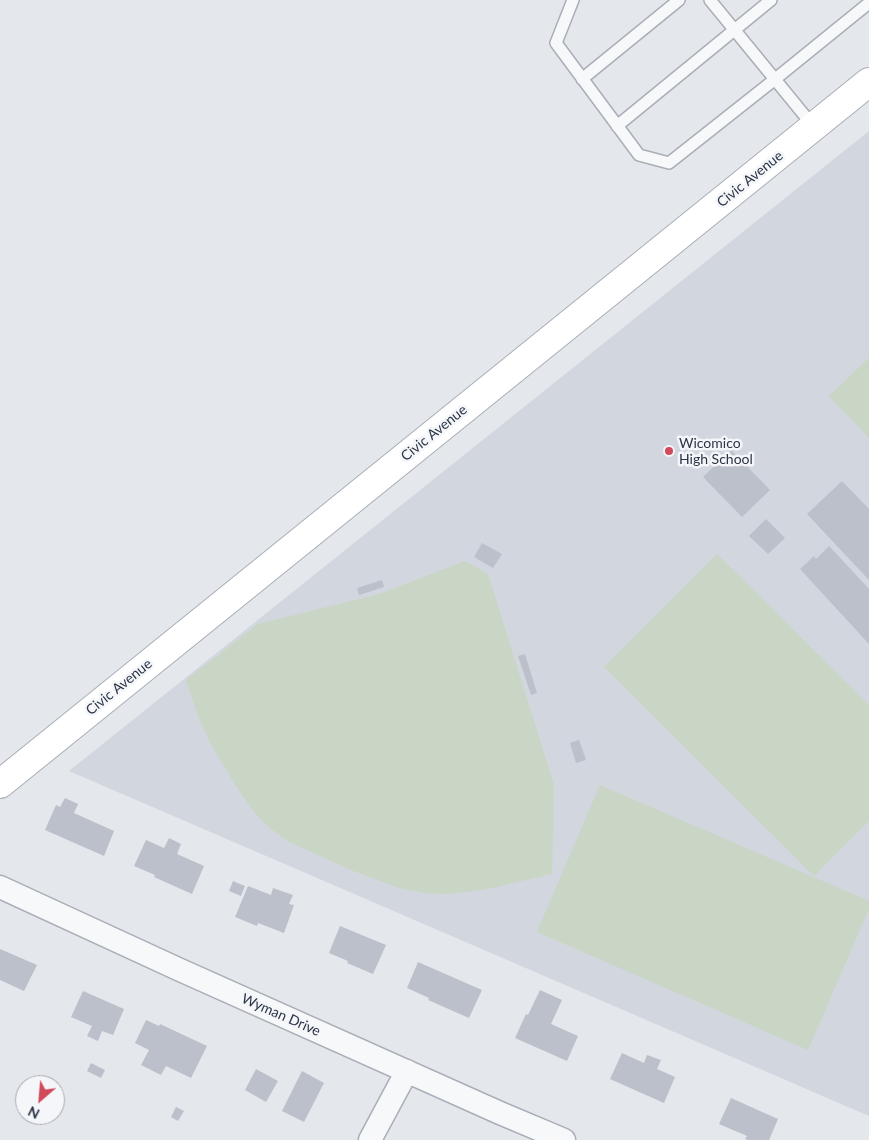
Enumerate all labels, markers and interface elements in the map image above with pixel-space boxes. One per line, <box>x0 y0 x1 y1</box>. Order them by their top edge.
street label: Civic Avenue <box>714 147 786 211</box>
street label: Civic Avenue <box>398 401 470 465</box>
place label: Wicomico High School <box>679 435 753 468</box>
marker: Wicomico High School <box>663 445 675 457</box>
street label: Civic Avenue <box>83 655 155 719</box>
street label: Wyman Drive <box>239 990 323 1040</box>
north arrow <box>15 1075 65 1125</box>
text: N <box>25 1103 42 1123</box>

